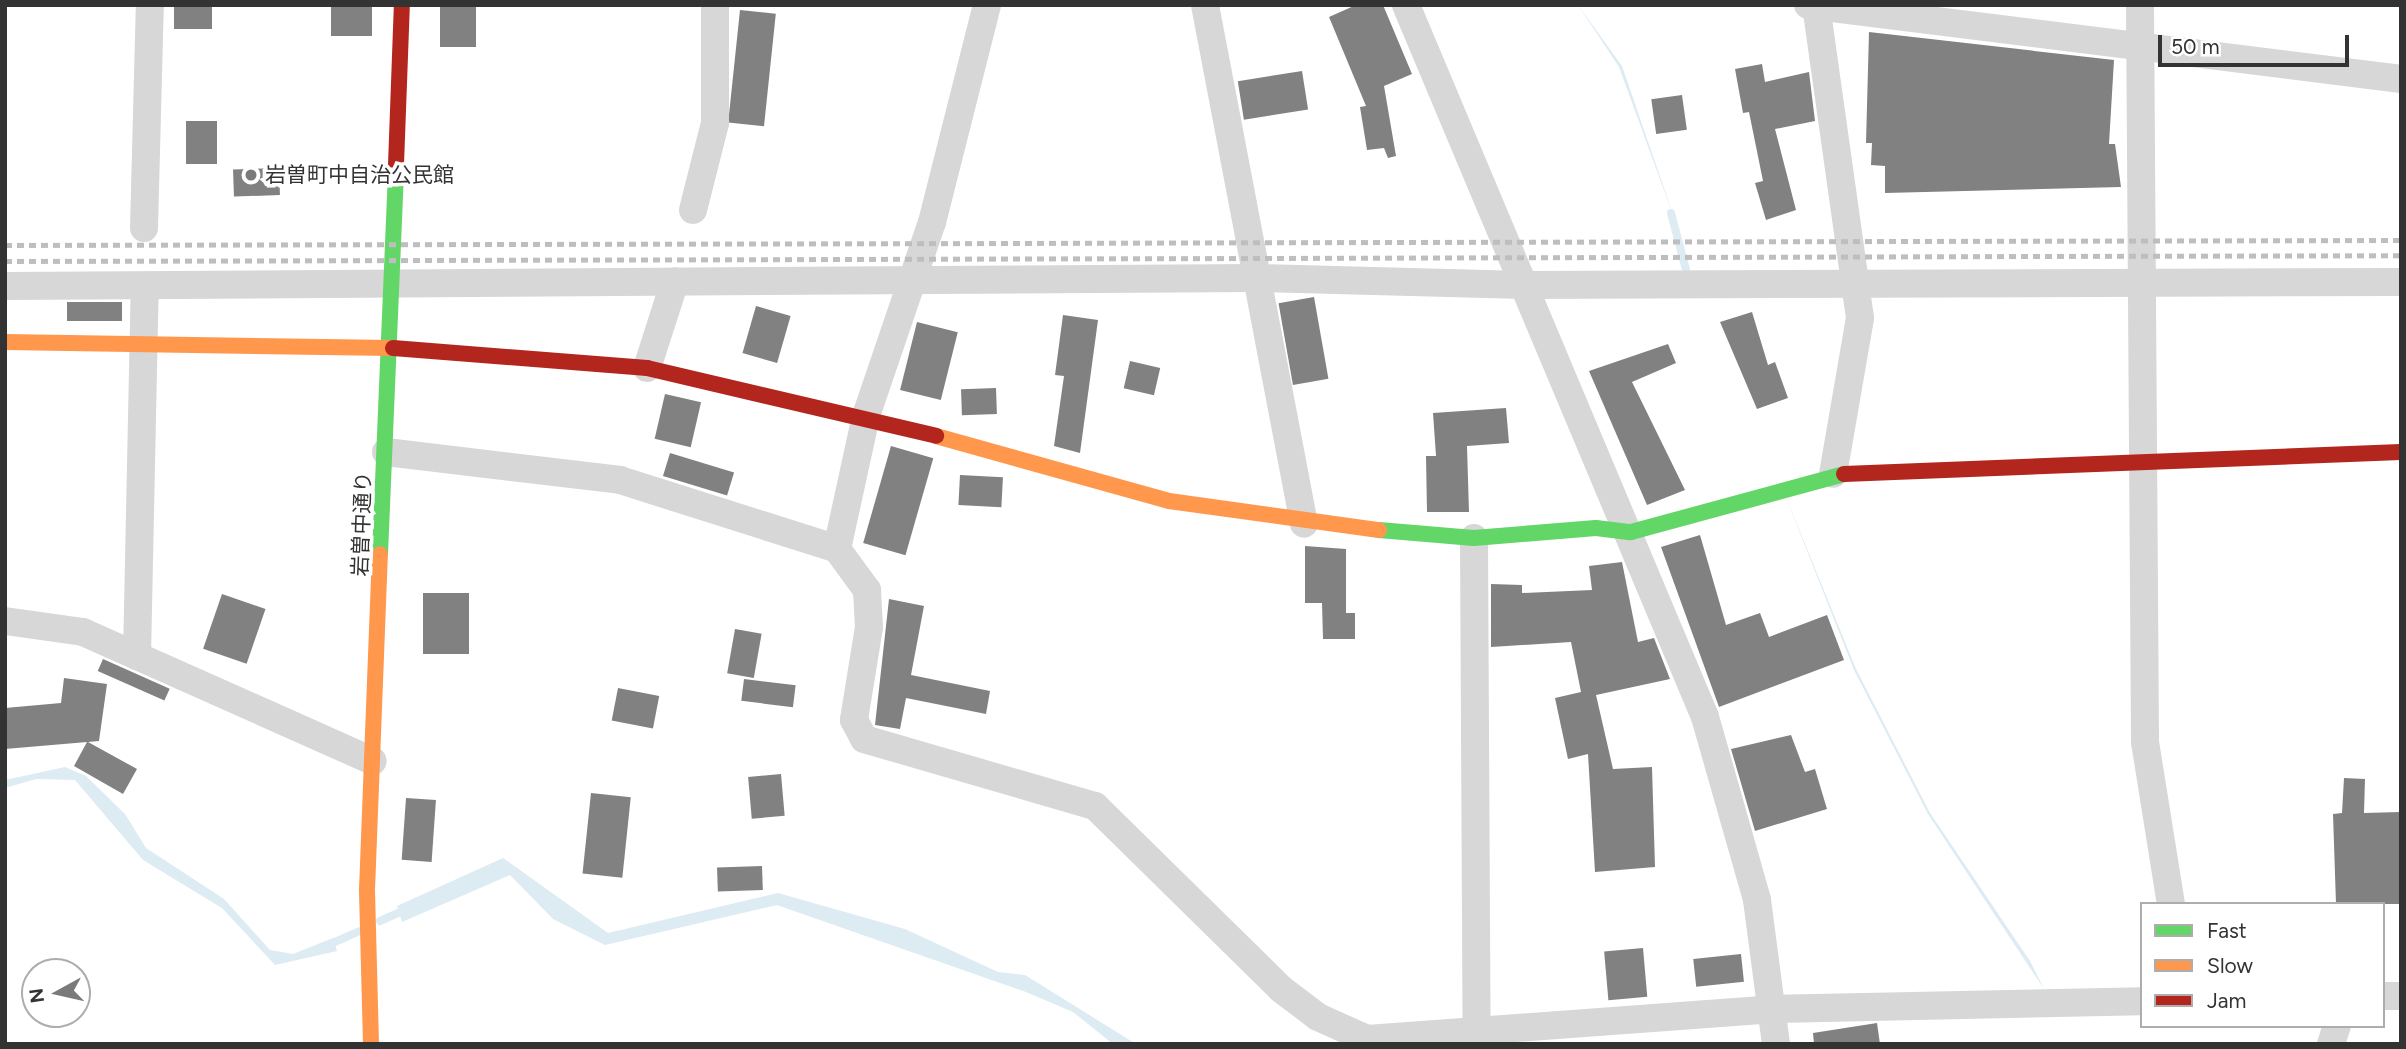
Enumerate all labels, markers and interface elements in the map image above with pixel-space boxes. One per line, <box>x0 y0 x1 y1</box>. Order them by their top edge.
scale bar <box>2161 21 2352 65</box>
text: 50 m <box>2171 34 2220 59</box>
place label: 岩曽町中自治公民館 <box>265 162 454 188</box>
marker: 岩曽町中自治公民館 <box>243 167 259 183</box>
street label: 岩曽中通り <box>348 471 376 577</box>
legend <box>2140 902 2385 1028</box>
text: Fast <box>2207 918 2247 943</box>
text: Slow <box>2207 953 2253 978</box>
north arrow <box>21 958 91 1028</box>
text: N <box>24 987 49 1005</box>
text: Jam <box>2207 988 2246 1013</box>

